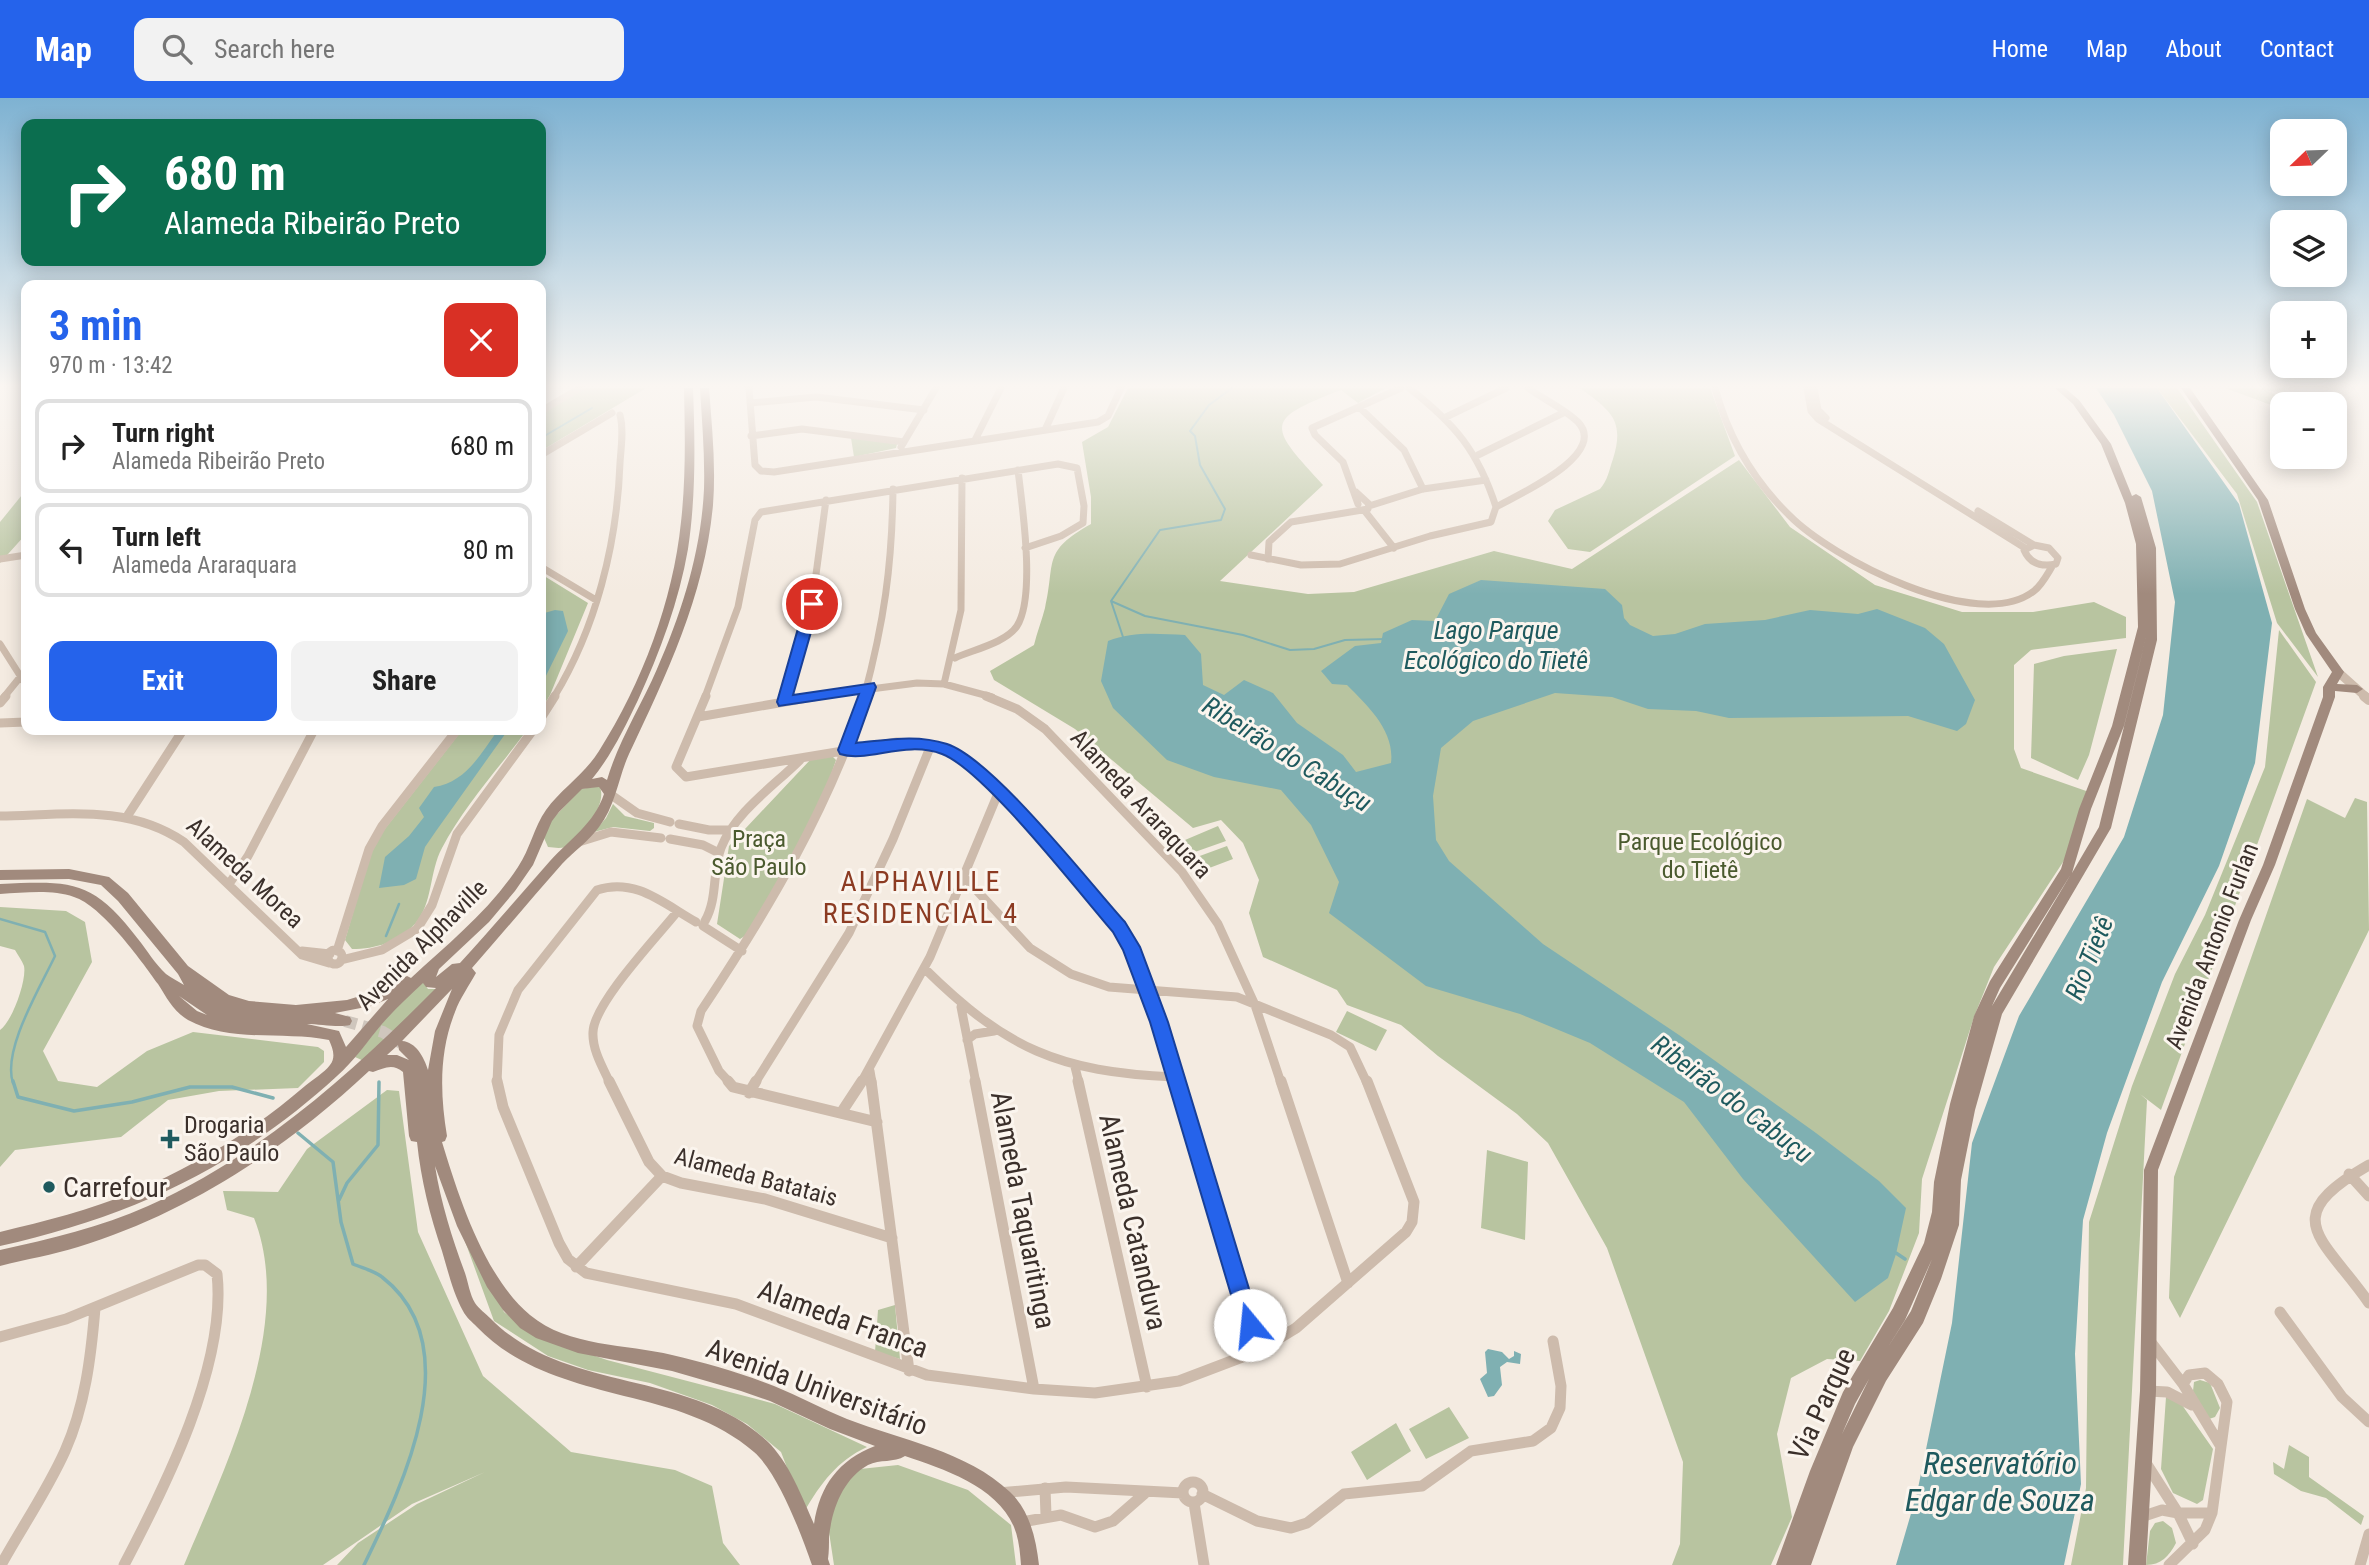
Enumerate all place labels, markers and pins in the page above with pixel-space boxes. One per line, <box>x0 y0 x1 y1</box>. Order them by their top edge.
pin <box>782 574 842 634</box>
place label: Drogaria São Paulo <box>184 1111 279 1167</box>
marker: Drogaria São Paulo <box>162 1131 178 1147</box>
place label: Carrefour <box>63 1171 167 1204</box>
marker: Carrefour <box>41 1179 57 1195</box>

